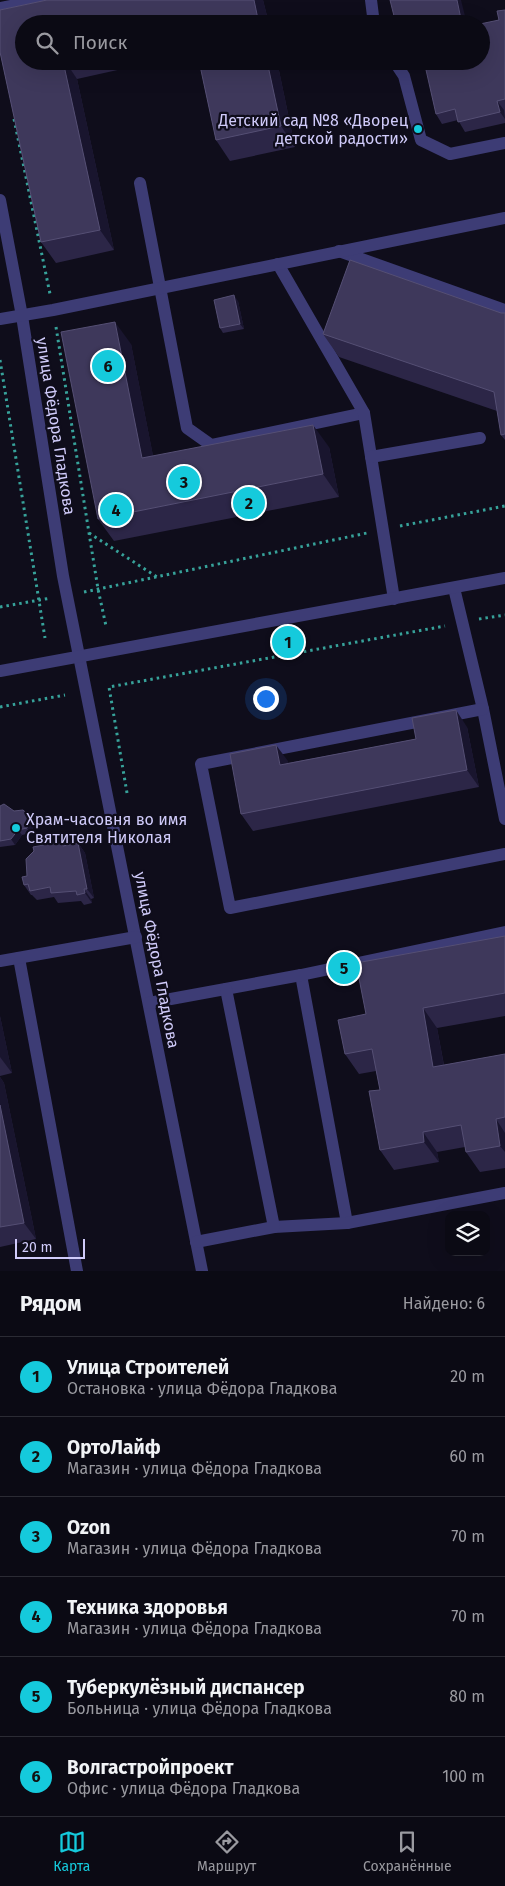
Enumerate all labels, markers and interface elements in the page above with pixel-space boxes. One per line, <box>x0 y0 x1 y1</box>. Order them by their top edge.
search box <box>15 15 490 70</box>
icon: search <box>33 29 61 57</box>
text: Поиск <box>73 31 127 54</box>
place label: Детский сад №8 «Дворец детской радости» <box>217 111 409 148</box>
marker: Детский сад №8 «Дворец детской радости» <box>412 123 424 135</box>
street label: улица Фёдора Гладкова <box>33 336 79 516</box>
pin: 6 <box>92 347 124 385</box>
pin: 3 <box>168 463 200 501</box>
pin: 2 <box>233 484 265 522</box>
pin: 4 <box>100 491 132 529</box>
pin: 1 <box>272 623 304 661</box>
your location <box>253 686 279 712</box>
place label: Храм-часовня во имя Святителя Николая <box>26 810 187 847</box>
marker: Храм-часовня во имя Святителя Николая <box>10 822 22 834</box>
street label: улица Фёдора Гладкова <box>131 870 183 1050</box>
pin: 5 <box>328 949 360 987</box>
map controls <box>445 1211 490 1256</box>
button: layers <box>445 1211 490 1256</box>
scale bar <box>15 1236 85 1259</box>
text: 20 m <box>22 1239 52 1256</box>
text: Рядом <box>20 1291 81 1317</box>
text: Найдено: 6 <box>403 1294 485 1313</box>
text: Улица Строителей <box>67 1356 229 1379</box>
text: 1 <box>32 1367 40 1386</box>
text: 20 m <box>450 1367 485 1386</box>
text: Остановка · улица Фёдора Гладкова <box>67 1379 337 1398</box>
text: ОртоЛайф <box>67 1436 161 1459</box>
text: 2 <box>32 1447 40 1466</box>
text: 60 m <box>450 1447 485 1466</box>
text: Магазин · улица Фёдора Гладкова <box>67 1459 322 1478</box>
text: Ozon <box>67 1516 111 1539</box>
text: 3 <box>32 1527 40 1546</box>
text: 70 m <box>451 1527 485 1546</box>
text: Магазин · улица Фёдора Гладкова <box>67 1539 322 1558</box>
text: Техника здоровья <box>67 1596 228 1619</box>
text: 4 <box>31 1607 41 1626</box>
text: 70 m <box>451 1607 485 1626</box>
text: Магазин · улица Фёдора Гладкова <box>67 1619 322 1638</box>
text: Туберкулёзный диспансер <box>67 1676 305 1699</box>
text: 5 <box>32 1687 40 1706</box>
text: 80 m <box>449 1687 485 1706</box>
text: Больница · улица Фёдора Гладкова <box>67 1699 332 1718</box>
text: Волгастройпроект <box>67 1756 233 1779</box>
text: 6 <box>31 1767 41 1786</box>
text: 100 m <box>442 1767 485 1786</box>
text: Офис · улица Фёдора Гладкова <box>67 1779 300 1798</box>
tab: Карта <box>53 1828 90 1875</box>
tab: Маршрут <box>197 1828 256 1875</box>
tab: Сохранённые <box>363 1828 452 1875</box>

